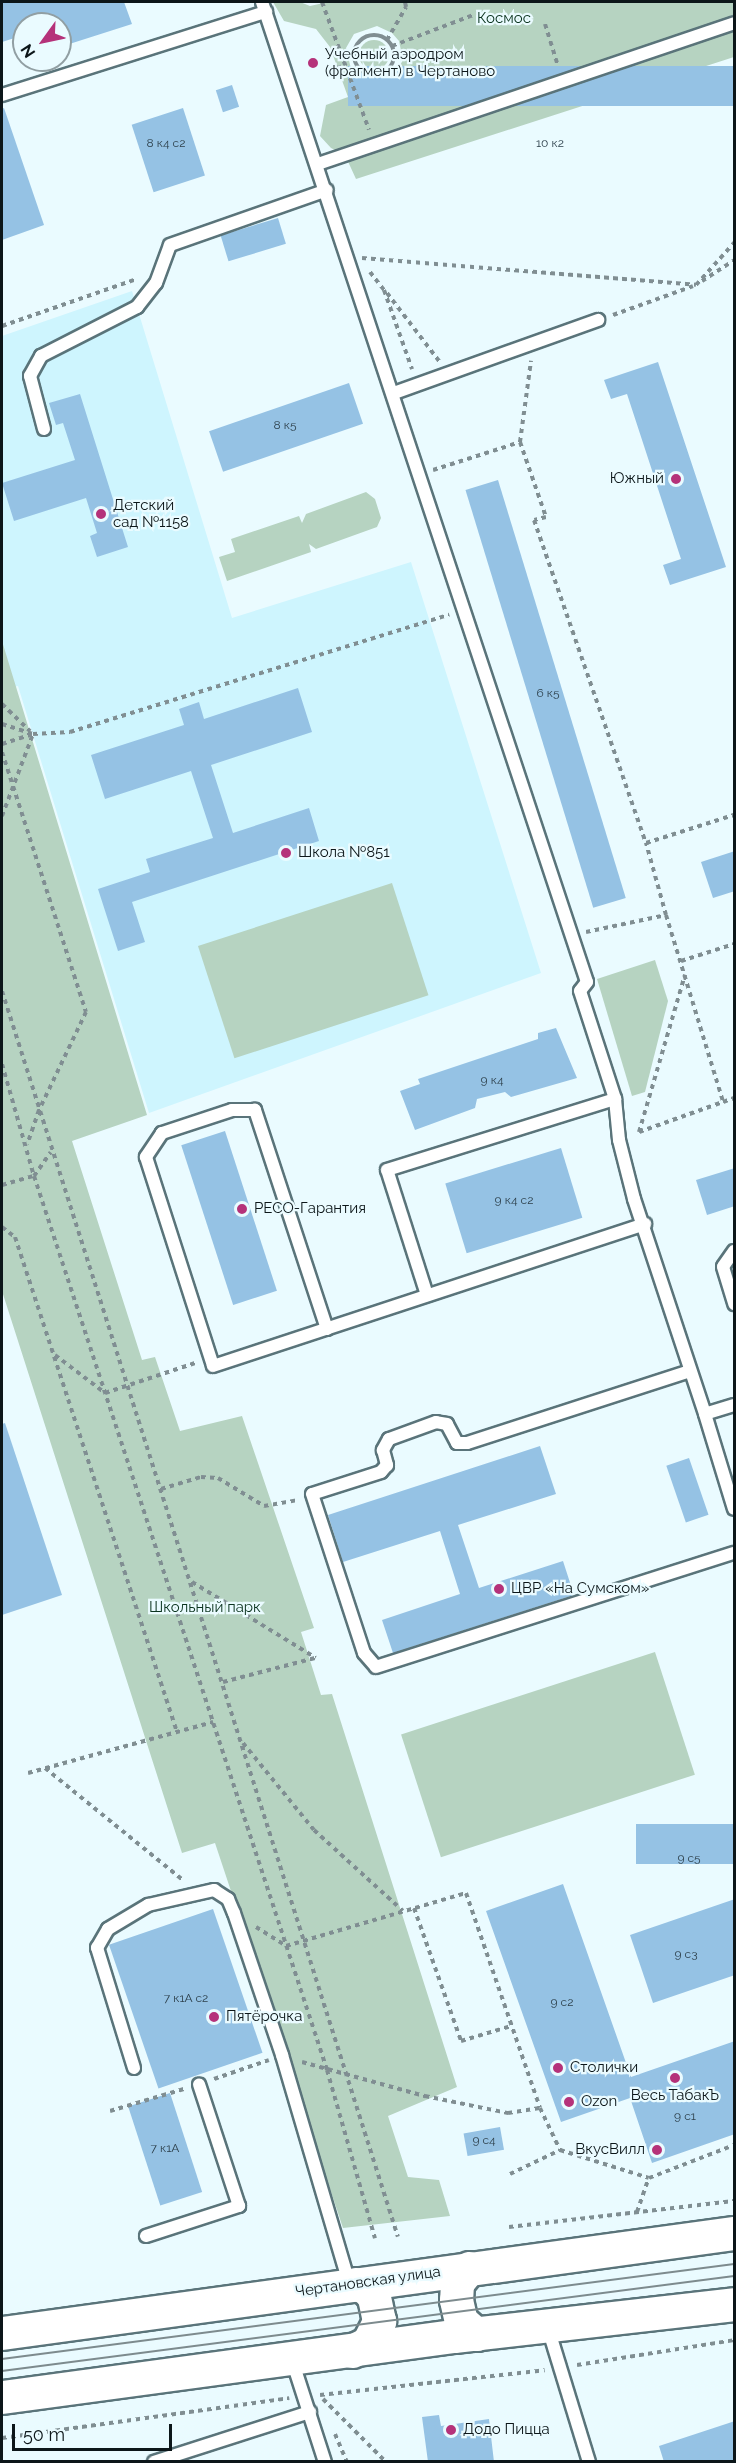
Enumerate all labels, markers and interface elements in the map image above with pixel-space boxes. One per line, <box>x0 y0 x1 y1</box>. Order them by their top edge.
park label: Космос <box>477 10 531 28</box>
north arrow <box>12 12 72 72</box>
text: N <box>17 41 39 61</box>
place label: Учебный аэродром (фрагмент) в Чертаново <box>325 45 495 80</box>
marker: Учебный аэродром (фрагмент) в Чертаново <box>306 56 320 70</box>
house number: 8 к4 с2 <box>147 137 185 151</box>
house number: 10 к2 <box>536 137 564 151</box>
house number: 8 к5 <box>274 419 296 433</box>
place label: Южный <box>610 470 664 488</box>
marker: Южный <box>669 472 683 486</box>
place label: Детский сад №1158 <box>113 496 189 531</box>
marker: Детский сад №1158 <box>94 507 108 521</box>
house number: 6 к5 <box>536 687 560 701</box>
place label: Школа №851 <box>298 844 390 862</box>
marker: Школа №851 <box>279 846 293 860</box>
house number: 9 к4 <box>481 1074 503 1088</box>
house number: 9 к4 с2 <box>495 1194 533 1208</box>
place label: РЕСО-Гарантия <box>254 1200 366 1218</box>
marker: РЕСО-Гарантия <box>235 1202 249 1216</box>
place label: ЦВР «На Сумском» <box>511 1580 649 1598</box>
marker: ЦВР «На Сумском» <box>492 1582 506 1596</box>
park label: Школьный парк <box>149 1599 261 1617</box>
house number: 9 с5 <box>677 1852 701 1866</box>
house number: 9 с3 <box>674 1948 698 1962</box>
house number: 7 к1А с2 <box>164 1992 208 2006</box>
house number: 9 с2 <box>551 1996 573 2010</box>
place label: Пятёрочка <box>226 2008 302 2026</box>
marker: Пятёрочка <box>207 2010 221 2024</box>
place label: Столички <box>570 2059 638 2077</box>
marker: Столички <box>551 2061 565 2075</box>
marker: Весь ТабакЪ <box>668 2071 682 2085</box>
place label: Весь ТабакЪ <box>631 2087 719 2105</box>
place label: Ozon <box>581 2093 617 2111</box>
marker: Ozon <box>562 2095 576 2109</box>
house number: 9 с1 <box>674 2110 696 2124</box>
house number: 9 с4 <box>472 2134 496 2148</box>
place label: ВкусВилл <box>575 2141 645 2159</box>
house number: 7 к1А <box>151 2142 179 2156</box>
marker: ВкусВилл <box>650 2143 664 2157</box>
street label: Чертановская улица <box>294 2263 442 2301</box>
scale bar <box>15 2412 176 2450</box>
place label: Додо Пицца <box>463 2421 550 2439</box>
marker: Додо Пицца <box>444 2423 458 2437</box>
text: 50 m <box>23 2424 65 2445</box>

